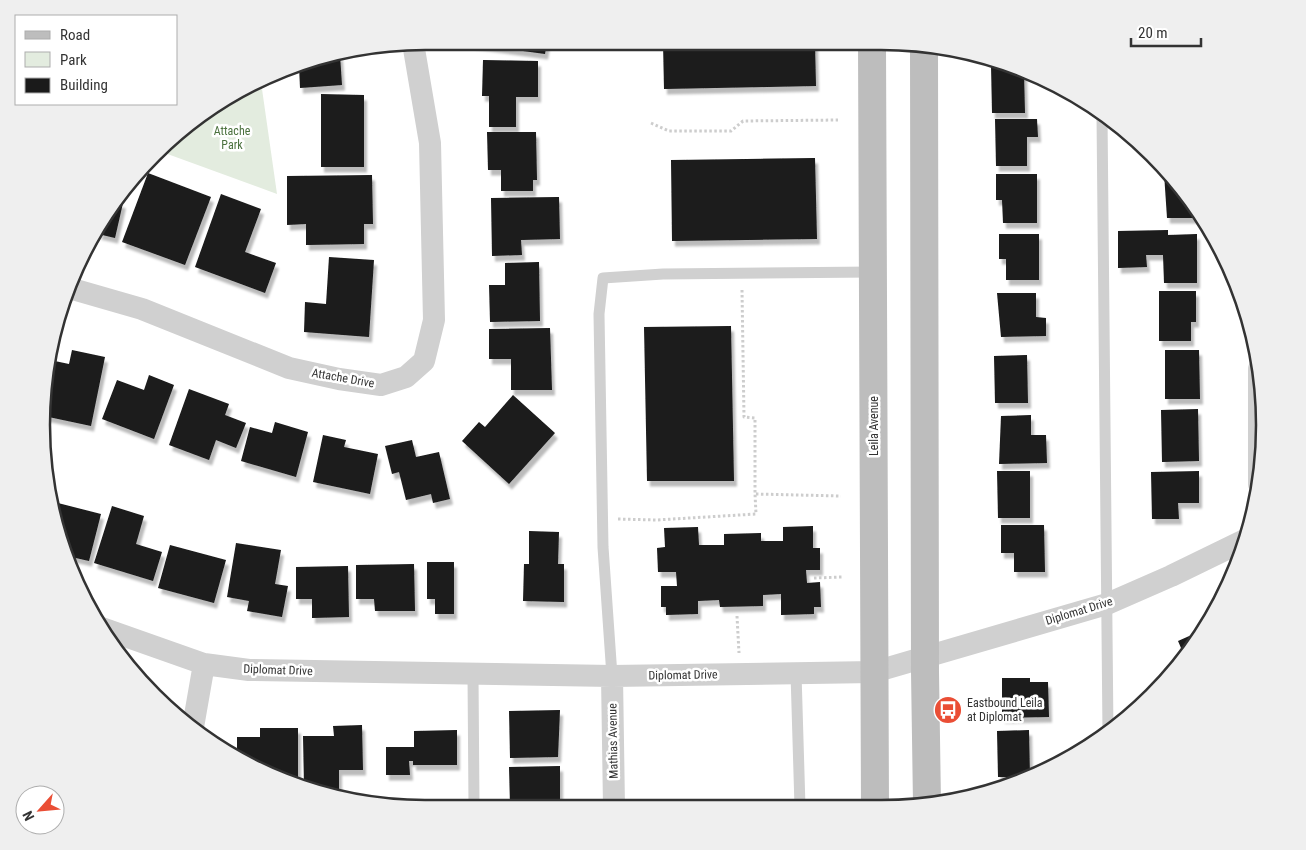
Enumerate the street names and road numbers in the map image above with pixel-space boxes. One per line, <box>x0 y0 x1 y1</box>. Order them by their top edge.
street label: Attache Drive <box>311 366 376 390</box>
street label: Leila Avenue <box>867 396 881 456</box>
street label: Diplomat Drive <box>1044 594 1115 628</box>
street label: Diplomat Drive <box>243 662 313 678</box>
street label: Diplomat Drive <box>648 667 718 683</box>
street label: Mathias Avenue <box>605 703 621 779</box>

